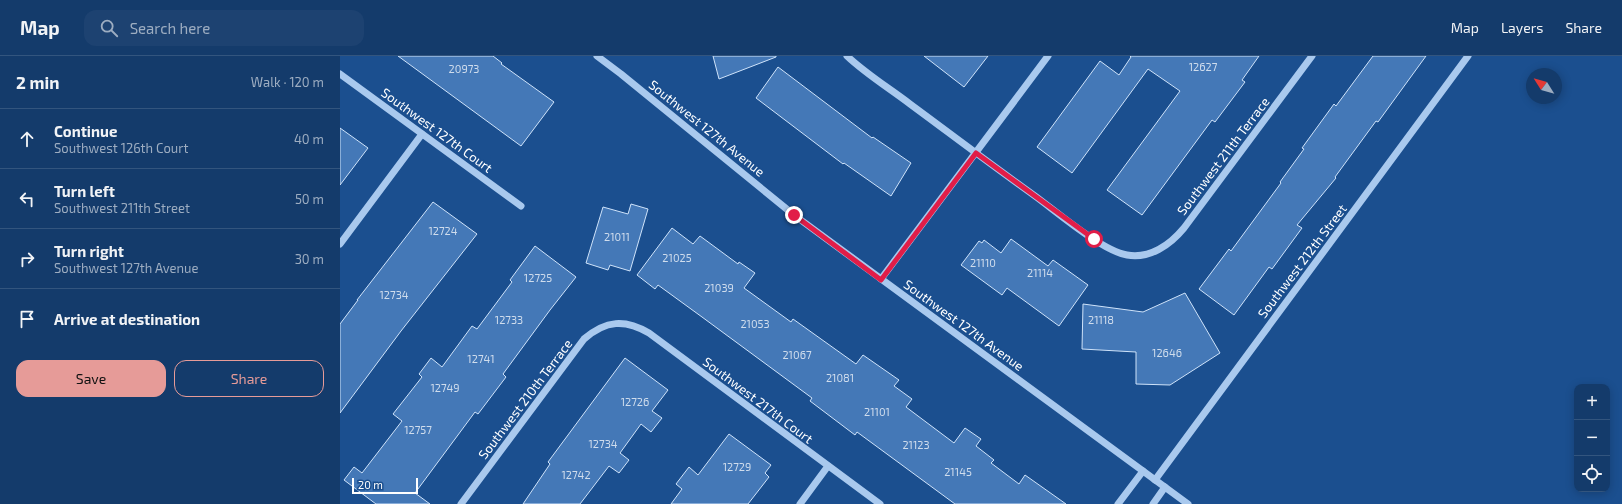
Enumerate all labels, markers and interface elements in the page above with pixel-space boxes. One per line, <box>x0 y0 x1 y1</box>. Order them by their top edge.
search box <box>84 10 364 46</box>
text: Map <box>20 16 60 39</box>
icon: search <box>98 17 120 39</box>
text: Search here <box>130 19 210 37</box>
text: Map <box>1451 19 1479 36</box>
text: Layers <box>1501 19 1543 36</box>
text: Share <box>1565 19 1602 36</box>
house number: 12627 <box>1189 60 1218 73</box>
house number: 20973 <box>449 62 479 75</box>
north arrow <box>1526 68 1562 104</box>
text: 2 min <box>16 72 59 92</box>
text: Walk · 120 m <box>251 74 324 90</box>
street label: Southwest 127th Avenue <box>646 76 768 180</box>
street label: Southwest 127th Court <box>378 84 496 176</box>
street label: Southwest 211th Terrace <box>1173 94 1273 218</box>
text: Continue <box>54 122 117 140</box>
icon: ahead <box>16 128 38 150</box>
text: 40 m <box>294 131 324 147</box>
text: Southwest 126th Court <box>54 140 188 156</box>
text: Turn left <box>54 182 115 200</box>
icon: left <box>16 188 38 210</box>
text: 50 m <box>295 191 324 207</box>
text: Southwest 211th Street <box>54 200 190 216</box>
street label: Southwest 212th Street <box>1254 201 1350 321</box>
route end <box>785 206 803 224</box>
house number: 12724 <box>428 224 458 237</box>
house number: 21011 <box>604 230 630 243</box>
route start <box>1085 230 1103 248</box>
text: Turn right <box>54 242 124 260</box>
icon: right <box>16 248 38 270</box>
text: 30 m <box>295 251 324 267</box>
house number: 21025 <box>662 251 692 264</box>
house number: 21110 <box>970 256 996 269</box>
text: Southwest 127th Avenue <box>54 260 199 276</box>
house number: 21114 <box>1027 266 1053 279</box>
house number: 12725 <box>524 271 552 284</box>
street label: Southwest 127th Avenue <box>901 276 1027 374</box>
house number: 21039 <box>704 281 734 294</box>
house number: 12734 <box>379 288 409 301</box>
icon: arrive <box>16 308 38 330</box>
text: Arrive at destination <box>54 310 200 328</box>
house number: 12733 <box>495 313 523 326</box>
house number: 21118 <box>1088 313 1114 326</box>
house number: 21053 <box>740 317 770 330</box>
street label: Southwest 210th Terrace <box>475 336 575 462</box>
house number: 12646 <box>1152 346 1182 359</box>
house number: 21067 <box>782 348 812 361</box>
house number: 12741 <box>467 352 495 365</box>
street label: Southwest 217th Court <box>700 353 816 447</box>
button: Save <box>16 360 166 397</box>
button: Share <box>174 360 324 397</box>
house number: 21081 <box>826 371 854 384</box>
house number: 12749 <box>430 381 460 394</box>
map controls <box>1574 384 1610 492</box>
button: + <box>1574 384 1610 420</box>
house number: 12726 <box>621 395 649 408</box>
house number: 21101 <box>864 405 890 418</box>
button: − <box>1574 420 1610 456</box>
house number: 12757 <box>404 423 432 436</box>
house number: 12734 <box>588 437 618 450</box>
house number: 21123 <box>902 438 930 451</box>
button: locate <box>1574 456 1610 492</box>
house number: 12729 <box>723 460 751 473</box>
house number: 21145 <box>944 465 972 478</box>
house number: 12742 <box>561 468 591 481</box>
scale bar <box>352 476 418 495</box>
text: 20 m <box>358 478 383 491</box>

